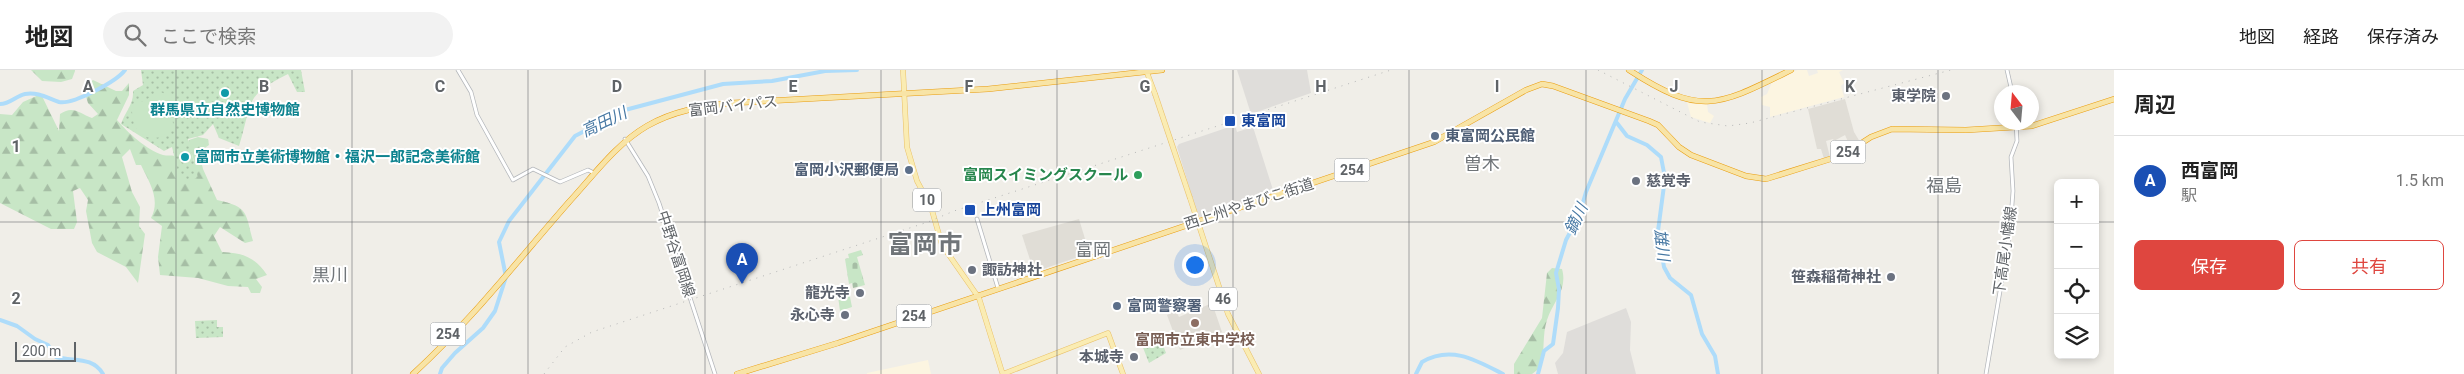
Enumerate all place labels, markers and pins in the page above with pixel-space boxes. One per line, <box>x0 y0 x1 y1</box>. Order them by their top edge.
marker: 群馬県立自然史博物館 <box>219 87 231 99</box>
place label: 東学院 <box>1891 87 1936 105</box>
marker: 東学院 <box>1940 90 1952 102</box>
place label: 群馬県立自然史博物館 <box>150 101 300 119</box>
place label: 東富岡 <box>1241 112 1286 130</box>
marker: 東富岡 <box>1223 114 1237 128</box>
place label: 東富岡公民館 <box>1445 127 1535 145</box>
marker: 東富岡公民館 <box>1429 130 1441 142</box>
place label: 富岡市立美術博物館・福沢一郎記念美術館 <box>195 148 480 166</box>
marker: 富岡市立美術博物館・福沢一郎記念美術館 <box>179 151 191 163</box>
place label: 富岡小沢郵便局 <box>794 161 899 179</box>
marker: 富岡小沢郵便局 <box>903 164 915 176</box>
place label: 富岡スイミングスクール <box>963 166 1128 184</box>
marker: 富岡スイミングスクール <box>1132 169 1144 181</box>
place label: 慈覚寺 <box>1646 172 1691 190</box>
marker: 慈覚寺 <box>1630 175 1642 187</box>
place label: 上州富岡 <box>981 201 1041 219</box>
marker: 上州富岡 <box>963 203 977 217</box>
pin: A <box>726 243 758 284</box>
place label: 諏訪神社 <box>982 261 1042 279</box>
marker: 諏訪神社 <box>966 264 978 276</box>
place label: 笹森稲荷神社 <box>1791 268 1881 286</box>
marker: 笹森稲荷神社 <box>1885 271 1897 283</box>
place label: 龍光寺 <box>805 284 850 302</box>
marker: 龍光寺 <box>854 287 866 299</box>
place label: 富岡警察署 <box>1127 297 1202 315</box>
marker: 富岡警察署 <box>1111 300 1123 312</box>
place label: 永心寺 <box>790 306 835 324</box>
marker: 永心寺 <box>839 309 851 321</box>
marker: 富岡市立東中学校 <box>1189 317 1201 329</box>
place label: 富岡市立東中学校 <box>1135 331 1255 349</box>
place label: 本城寺 <box>1079 348 1124 366</box>
marker: 本城寺 <box>1128 351 1140 363</box>

